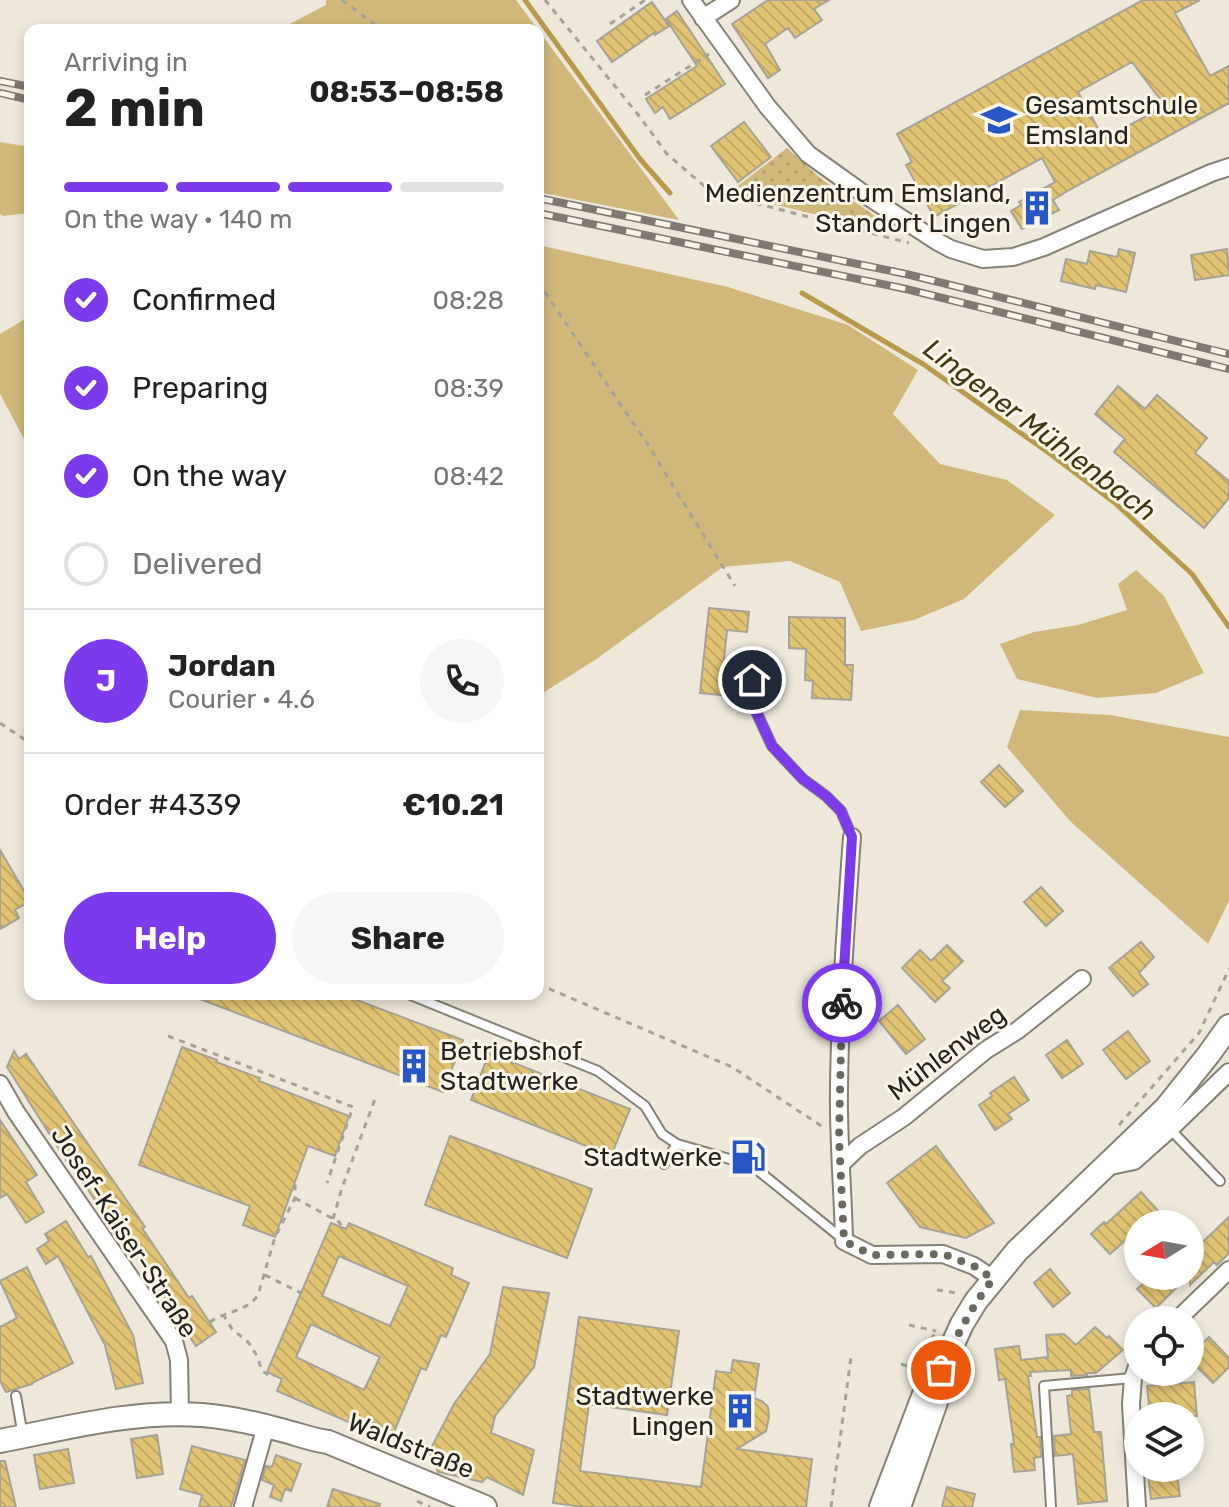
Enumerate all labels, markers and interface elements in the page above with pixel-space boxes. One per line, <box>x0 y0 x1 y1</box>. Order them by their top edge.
text: Arriving in <box>64 47 188 78</box>
text: 08:53–08:58 <box>309 74 504 110</box>
text: 2 min <box>64 77 205 139</box>
place label: Gesamtschule Emsland <box>1025 90 1198 151</box>
school or university icon: Gesamtschule Emsland <box>980 101 1018 139</box>
place label: Medienzentrum Emsland, Standort Lingen <box>705 178 1011 239</box>
building icon: Medienzentrum Emsland, Standort Lingen <box>1018 189 1056 227</box>
text: On the way · 140 m <box>64 204 292 235</box>
icon: check <box>64 278 108 322</box>
text: Confirmed <box>132 282 276 318</box>
text: 08:28 <box>432 285 504 316</box>
water label: Lingener Mühlenbach <box>917 332 1163 528</box>
icon: check <box>64 366 108 410</box>
text: Preparing <box>132 370 268 406</box>
text: 08:39 <box>433 373 504 404</box>
icon: check <box>64 454 108 498</box>
text: On the way <box>132 458 287 494</box>
text: 08:42 <box>433 461 504 492</box>
text: Delivered <box>132 546 263 582</box>
button: phone <box>420 639 504 723</box>
pin <box>718 646 786 714</box>
text: Jordan <box>168 648 276 684</box>
icon: home <box>730 658 774 702</box>
text: J <box>96 663 116 699</box>
text: Courier · 4.6 <box>168 684 315 715</box>
text: Order #4339 <box>64 787 242 823</box>
text: €10.21 <box>402 787 504 823</box>
button: Help <box>64 892 276 984</box>
button: Share <box>292 892 504 984</box>
courier <box>802 963 882 1043</box>
icon: bike <box>820 981 864 1025</box>
street label: Mühlenweg <box>882 999 1012 1107</box>
place label: Betriebshof Stadtwerke <box>440 1036 582 1097</box>
building icon: Betriebshof Stadtwerke <box>395 1047 433 1085</box>
street label: Josef-Kaiser-Straße <box>44 1120 204 1344</box>
fuel station icon: Stadtwerke <box>729 1138 767 1176</box>
place label: Stadtwerke <box>583 1142 722 1173</box>
north arrow <box>1124 1210 1204 1290</box>
map controls <box>1124 1210 1204 1482</box>
button: locate <box>1124 1306 1204 1386</box>
pin <box>907 1336 975 1404</box>
icon: bag <box>919 1348 963 1392</box>
place label: Stadtwerke Lingen <box>575 1381 714 1442</box>
building icon: Stadtwerke Lingen <box>721 1392 759 1430</box>
button: layers <box>1124 1402 1204 1482</box>
street label: Waldstraße <box>343 1407 479 1485</box>

